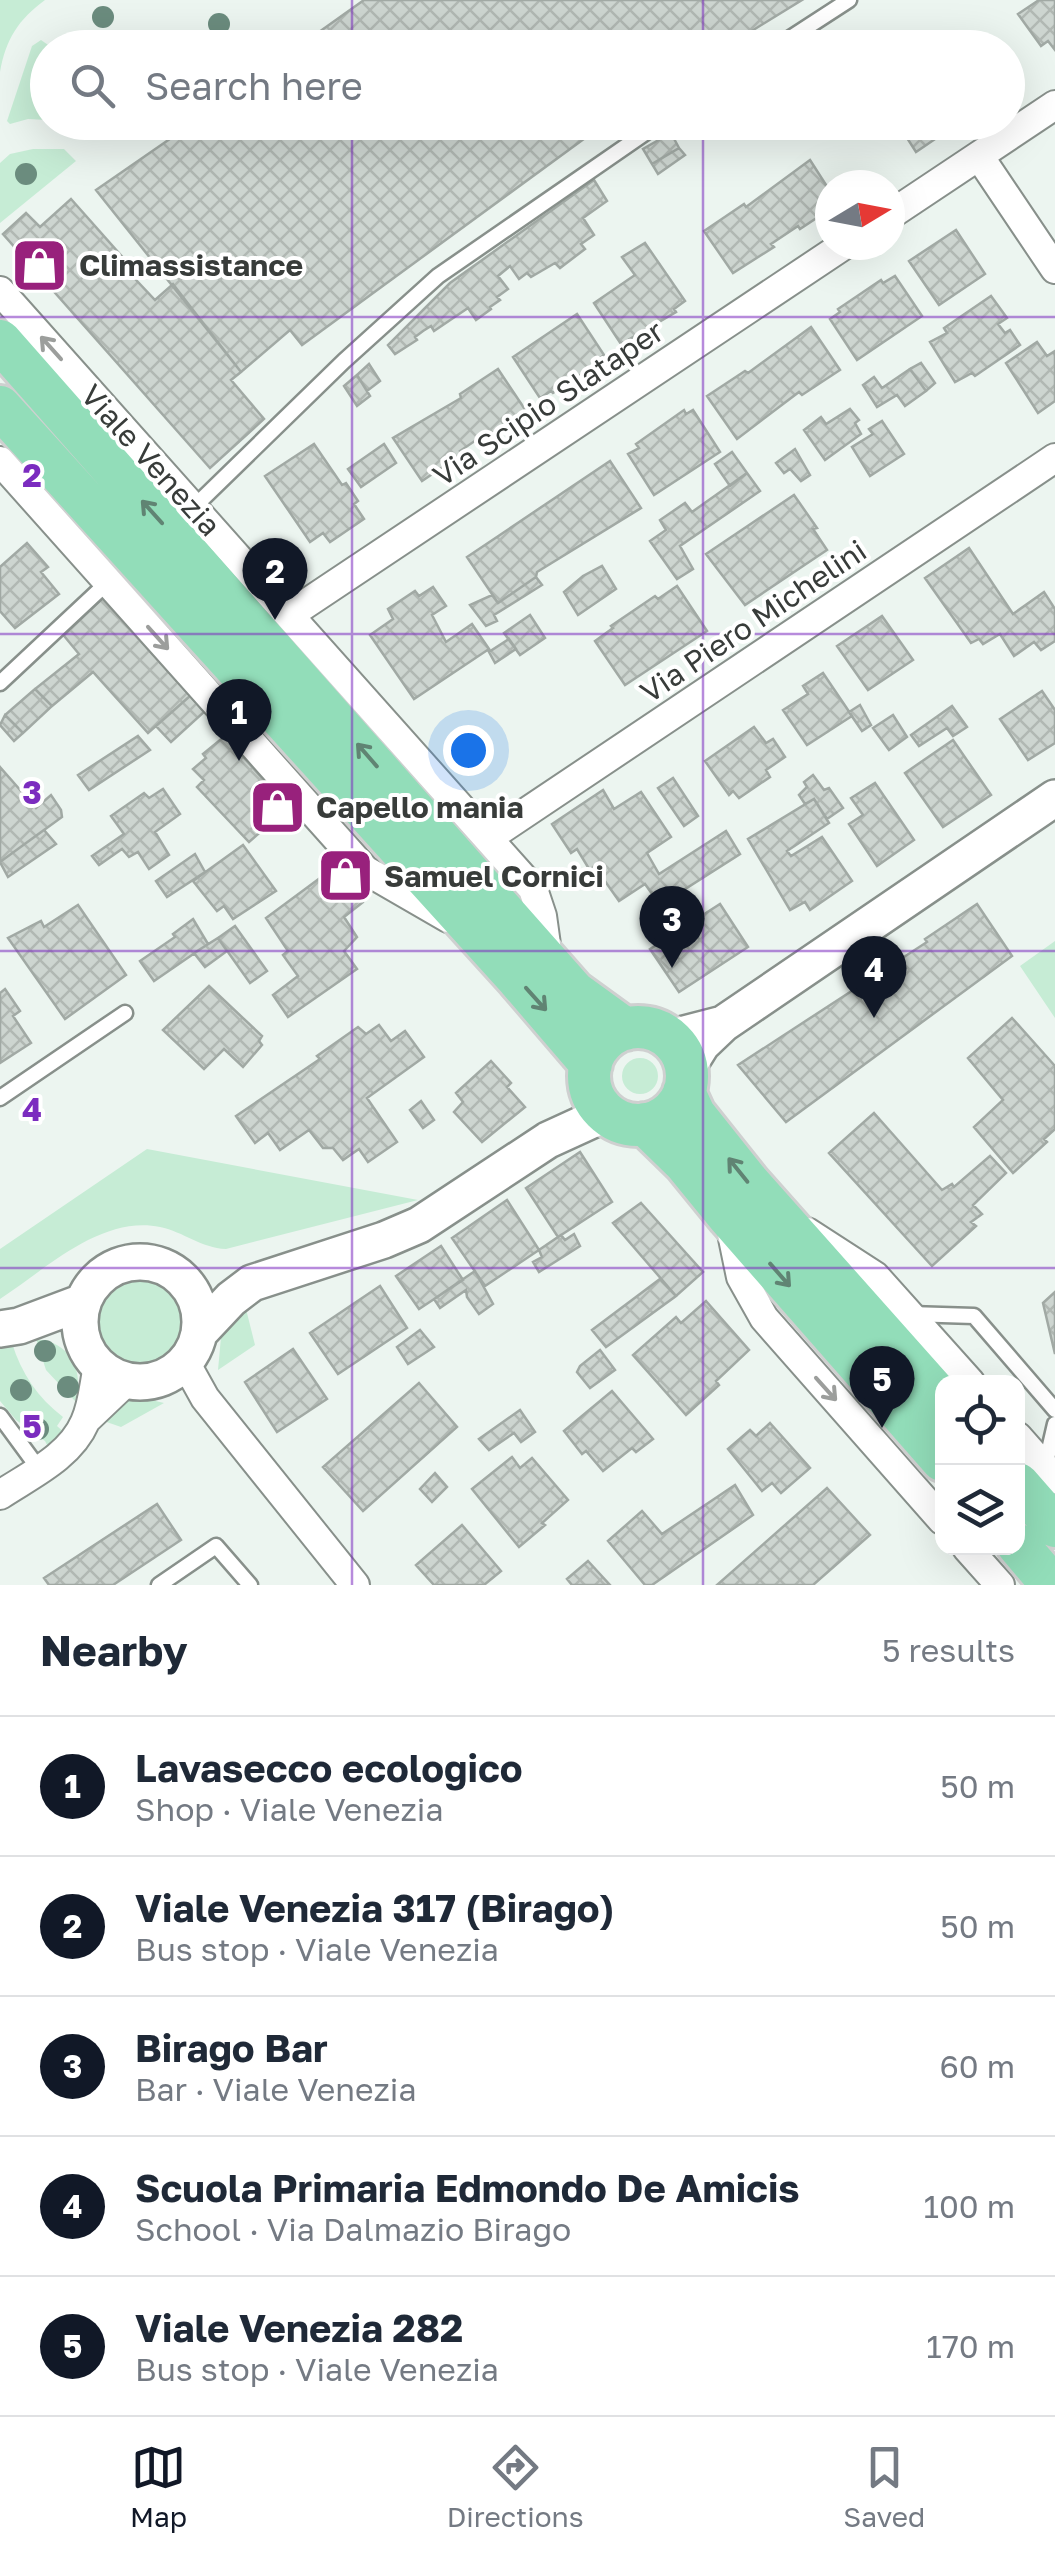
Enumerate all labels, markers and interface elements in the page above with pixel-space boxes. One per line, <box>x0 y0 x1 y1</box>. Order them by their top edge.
search box <box>30 30 1025 140</box>
icon: search <box>65 58 120 113</box>
text: Search here <box>145 63 363 108</box>
north arrow <box>815 170 905 260</box>
shop icon: Climassistance <box>10 235 70 295</box>
place label: Climassistance <box>79 247 303 283</box>
street label: Via Scipio Slataper <box>426 312 670 493</box>
one-way arrow <box>40 336 63 361</box>
street label: Viale Venezia <box>74 377 228 543</box>
text: 2 <box>22 456 42 494</box>
one-way arrow <box>141 500 164 525</box>
street label: Via Piero Michelini <box>633 532 873 710</box>
pin: 2 <box>242 538 308 620</box>
one-way arrow <box>147 625 170 650</box>
pin: 1 <box>206 678 272 761</box>
your location <box>443 725 494 776</box>
one-way arrow <box>356 743 379 768</box>
text: 3 <box>22 773 42 811</box>
shop icon: Capello mania <box>247 777 307 837</box>
place label: Capello mania <box>316 789 524 825</box>
shop icon: Samuel Cornici <box>315 846 375 906</box>
place label: Samuel Cornici <box>384 858 604 894</box>
pin: 3 <box>640 886 704 968</box>
pin: 4 <box>842 936 906 1018</box>
one-way arrow <box>524 986 547 1011</box>
text: 4 <box>22 1090 42 1128</box>
one-way arrow <box>727 1157 749 1183</box>
one-way arrow <box>768 1262 791 1287</box>
pin: 5 <box>850 1346 914 1428</box>
map controls <box>935 1375 1025 1555</box>
button: locate <box>935 1375 1025 1465</box>
one-way arrow <box>814 1376 837 1401</box>
text: 5 <box>22 1407 42 1445</box>
button: layers <box>935 1465 1025 1555</box>
text: Nearby <box>40 1625 188 1675</box>
text: 5 results <box>882 1631 1015 1669</box>
text: Lavasecco ecologico <box>135 1745 523 1790</box>
text: 1 <box>64 1767 81 1805</box>
text: 50 m <box>940 1767 1015 1805</box>
text: Shop · Viale Venezia <box>135 1790 444 1828</box>
text: Viale Venezia 317 (Birago) <box>135 1885 614 1930</box>
text: 2 <box>63 1907 82 1945</box>
text: 50 m <box>940 1907 1015 1945</box>
text: Bus stop · Viale Venezia <box>135 1930 499 1968</box>
text: Birago Bar <box>135 2025 328 2070</box>
text: 3 <box>63 2047 82 2085</box>
text: 60 m <box>939 2047 1015 2085</box>
text: Bar · Viale Venezia <box>135 2070 416 2108</box>
text: Scuola Primaria Edmondo De Amicis <box>135 2165 800 2210</box>
text: 4 <box>62 2187 83 2225</box>
text: 100 m <box>923 2187 1015 2225</box>
text: School · Via Dalmazio Birago <box>135 2210 571 2248</box>
text: Viale Venezia 282 <box>135 2305 463 2350</box>
text: 5 <box>63 2327 82 2365</box>
text: 170 m <box>926 2327 1015 2365</box>
text: Bus stop · Viale Venezia <box>135 2350 499 2388</box>
tab: Map <box>130 2440 187 2533</box>
tab: Directions <box>447 2440 584 2533</box>
tab: Saved <box>843 2440 925 2533</box>

